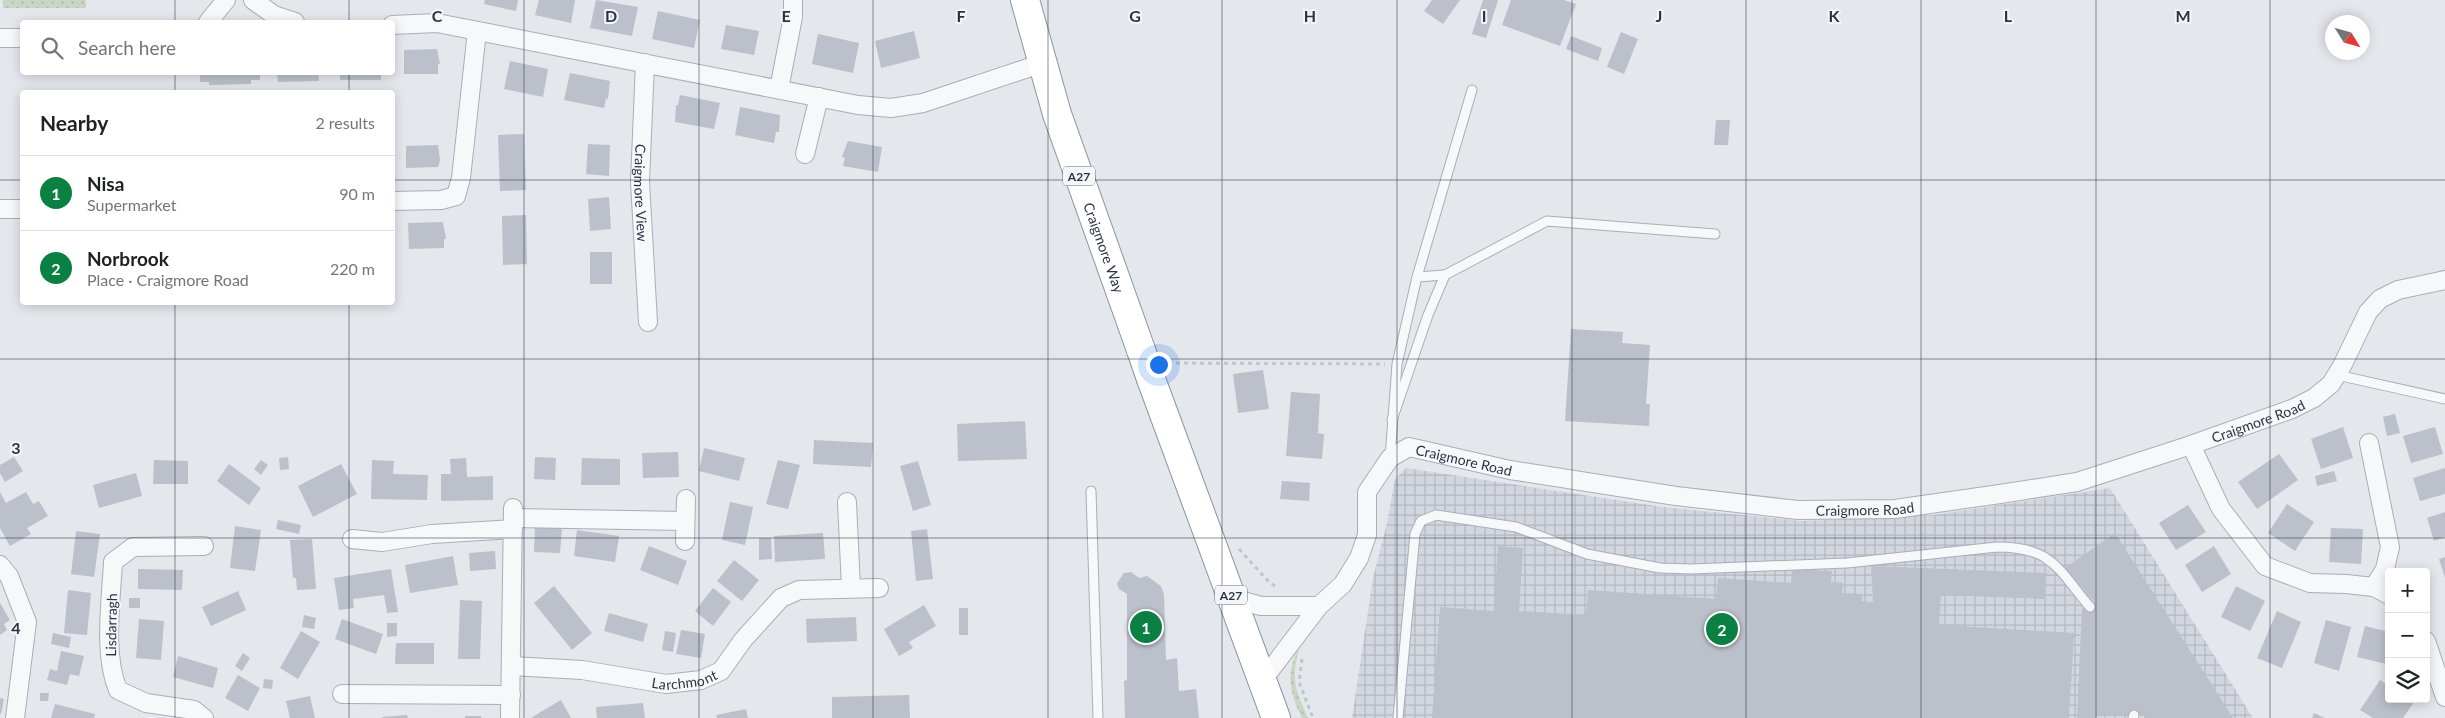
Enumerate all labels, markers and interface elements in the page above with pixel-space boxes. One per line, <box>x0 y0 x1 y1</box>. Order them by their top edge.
text: C <box>432 6 443 25</box>
text: D <box>605 6 617 25</box>
text: E <box>781 6 791 25</box>
text: F <box>956 6 966 25</box>
text: G <box>1129 6 1141 25</box>
text: H <box>1304 6 1316 25</box>
text: I <box>1482 6 1486 25</box>
text: J <box>1656 6 1662 25</box>
text: K <box>1829 6 1841 25</box>
text: L <box>2004 6 2013 25</box>
text: M <box>2175 6 2191 25</box>
north arrow <box>2325 15 2370 60</box>
search box <box>20 20 395 75</box>
icon: search <box>38 34 66 62</box>
text: Search here <box>78 36 176 59</box>
text: Nearby <box>40 110 108 135</box>
text: 2 results <box>315 113 375 132</box>
street label: Craigmore View <box>631 144 652 242</box>
road number: A27 <box>1063 167 1095 186</box>
text: Nisa <box>87 172 124 195</box>
text: 1 <box>51 184 61 203</box>
text: 90 m <box>339 184 375 203</box>
text: Supermarket <box>87 195 176 214</box>
street label: Craigmore Way <box>1081 200 1129 296</box>
text: Norbrook <box>87 247 169 270</box>
text: 2 <box>51 259 61 278</box>
text: 220 m <box>330 259 375 278</box>
text: Place · Craigmore Road <box>87 270 249 289</box>
your location <box>1146 352 1172 378</box>
street label: Craigmore Road <box>2209 396 2307 446</box>
text: 3 <box>11 438 21 457</box>
street label: Craigmore Road <box>1414 440 1514 479</box>
street label: Craigmore Road <box>1816 498 1915 518</box>
map controls <box>2385 568 2430 703</box>
button: + <box>2385 568 2430 613</box>
road number: A27 <box>1215 586 1247 604</box>
street label: Lisdarragh <box>102 593 120 657</box>
pin: 1 <box>1130 608 1162 646</box>
pin: 2 <box>1706 610 1738 648</box>
button: − <box>2385 613 2430 658</box>
text: 4 <box>11 618 21 637</box>
button: layers <box>2385 658 2430 703</box>
street label: Larchmont <box>651 666 719 692</box>

